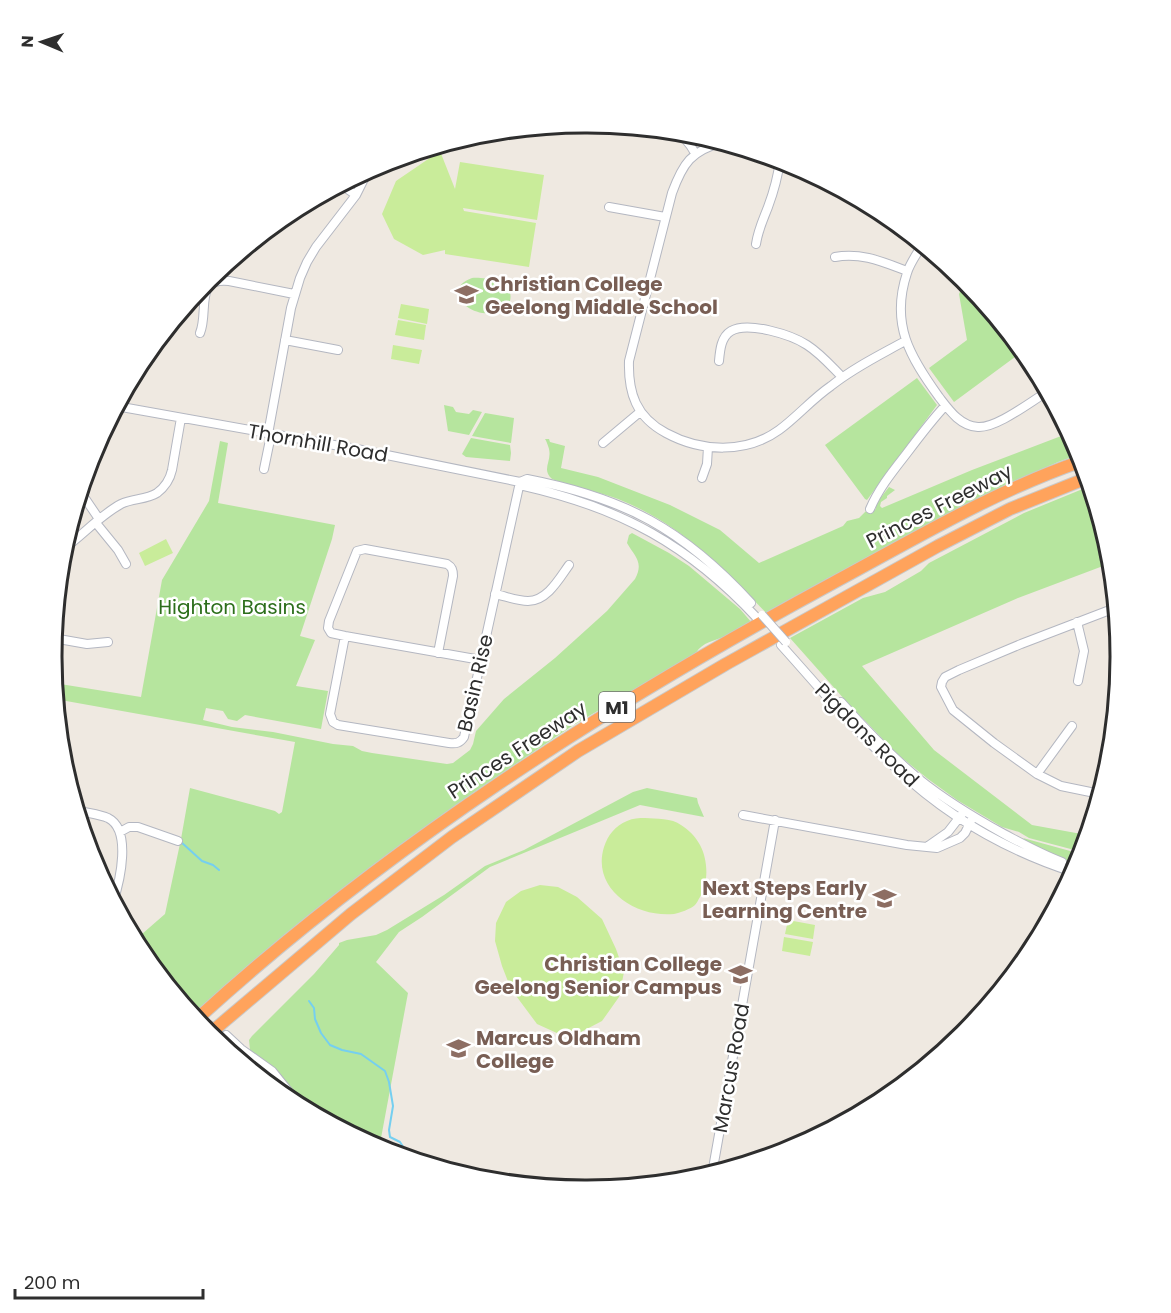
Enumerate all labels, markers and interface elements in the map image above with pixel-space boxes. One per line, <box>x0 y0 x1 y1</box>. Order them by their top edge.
north arrow <box>12 12 72 72</box>
text: N <box>16 35 39 48</box>
place label: Christian College Geelong Middle School <box>485 270 718 321</box>
school or university icon: Christian College Geelong Middle School <box>454 282 480 308</box>
street label: Thornhill Road <box>246 417 390 469</box>
street label: Princes Freeway <box>861 457 1017 555</box>
park label: Highton Basins <box>158 593 306 621</box>
street label: Basin Rise <box>450 632 500 734</box>
street label: Pigdons Road <box>809 677 925 793</box>
road number: M1 <box>599 692 635 722</box>
street label: Princes Freeway <box>442 695 592 805</box>
place label: Next Steps Early Learning Centre <box>702 874 867 925</box>
school or university icon: Next Steps Early Learning Centre <box>872 886 898 912</box>
place label: Christian College Geelong Senior Campus <box>474 950 722 1001</box>
school or university icon: Christian College Geelong Senior Campus <box>727 962 753 988</box>
street label: Marcus Road <box>706 1001 756 1135</box>
place label: Marcus Oldham College <box>476 1024 641 1075</box>
school or university icon: Marcus Oldham College <box>445 1036 471 1062</box>
scale bar <box>15 1262 202 1300</box>
text: 200 m <box>24 1270 80 1295</box>

